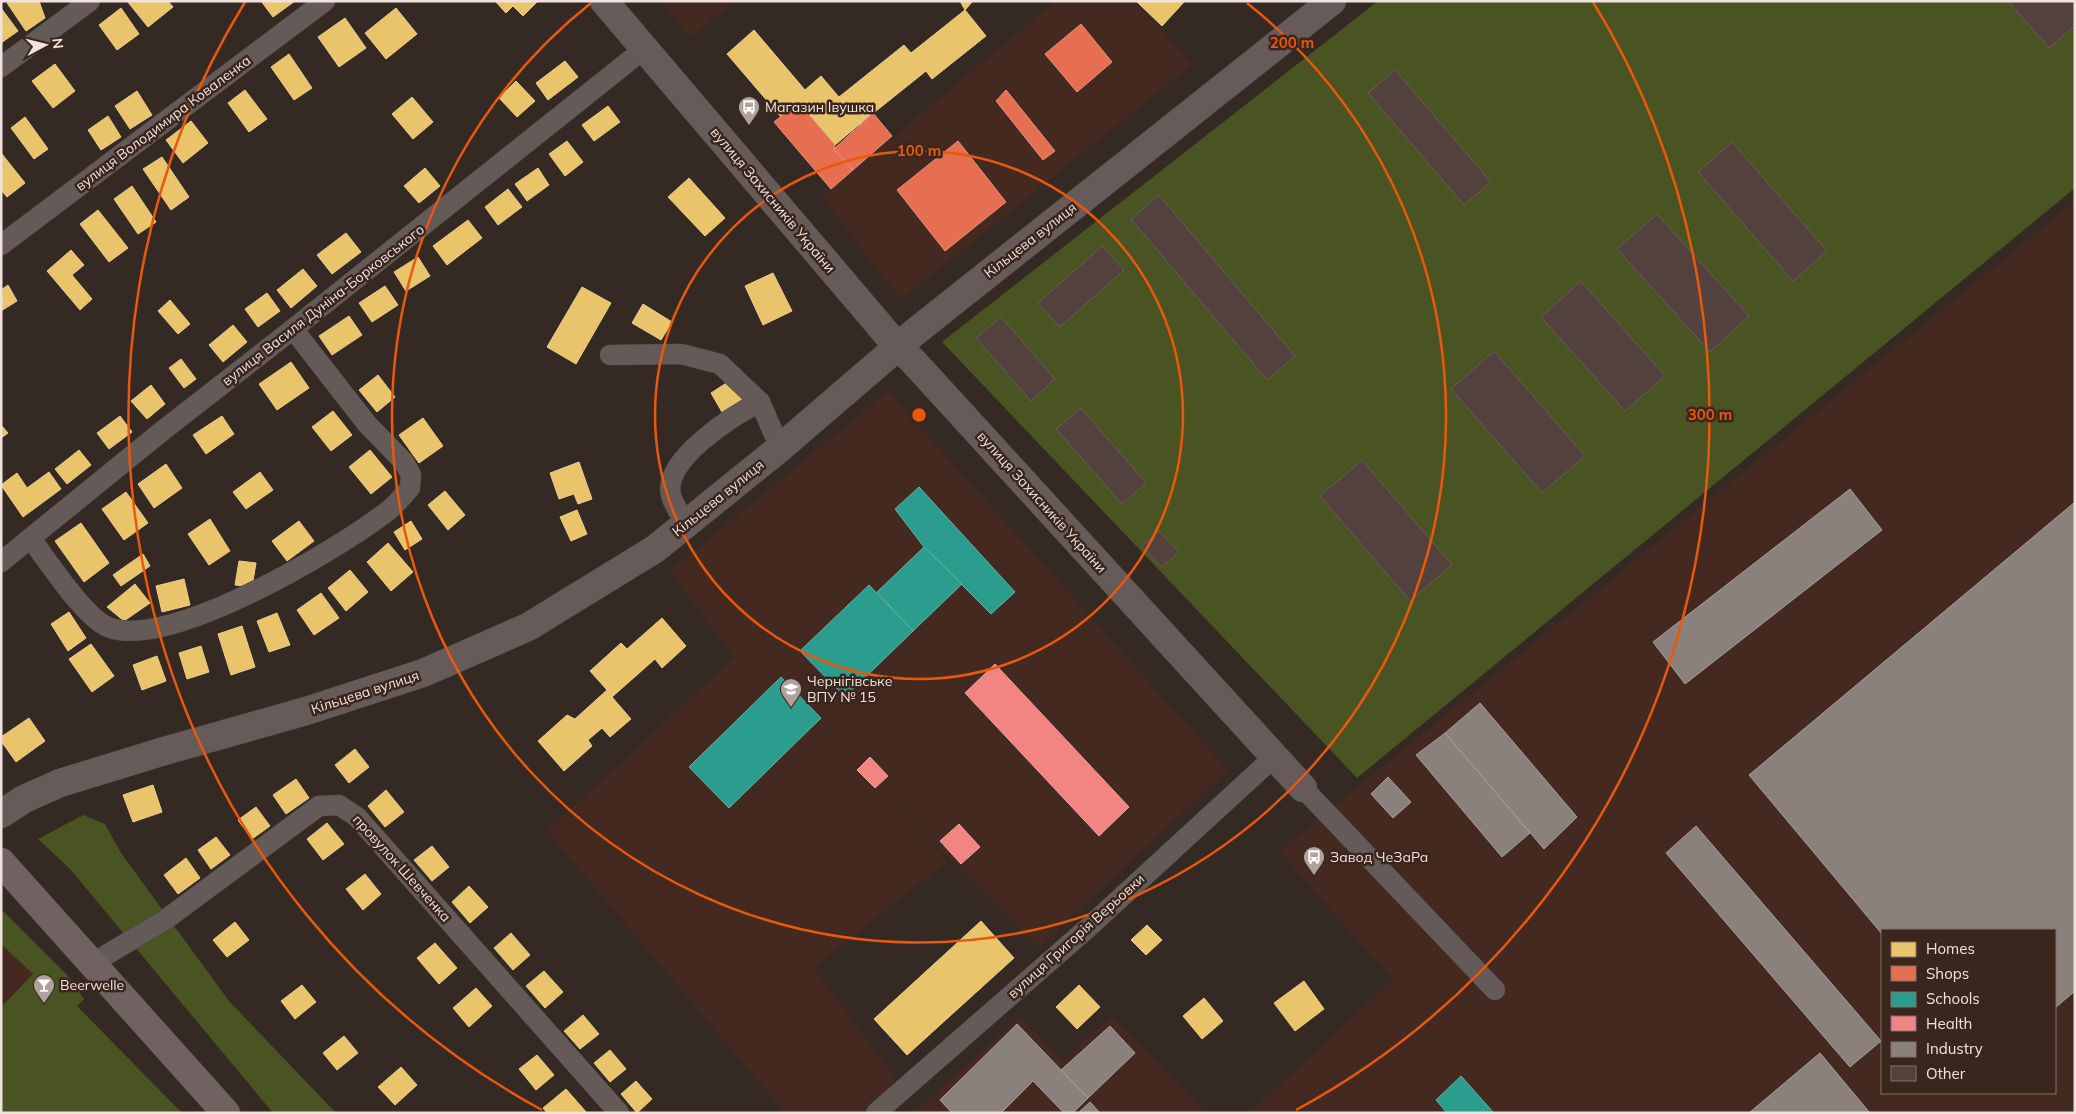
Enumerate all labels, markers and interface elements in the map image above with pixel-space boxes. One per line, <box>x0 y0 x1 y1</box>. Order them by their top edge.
north arrow <box>20 20 70 70</box>
text: 200 m <box>1270 33 1314 52</box>
text: N <box>48 37 67 50</box>
street label: вулиця Володимира Коваленка <box>72 51 254 195</box>
bus stop icon: Магазин Івушка <box>737 95 761 126</box>
place label: Магазин Івушка <box>765 98 874 116</box>
street label: вулиця Захисників України <box>707 123 839 277</box>
text: 100 m <box>897 141 941 160</box>
street label: Кільцева вулиця <box>980 198 1080 282</box>
street label: вулиця Василя Дуніна-Борковського <box>218 220 428 390</box>
text: 300 m <box>1688 405 1732 424</box>
centre of rings <box>910 406 928 424</box>
street label: вулиця Захисників України <box>974 427 1110 577</box>
street label: Кільцева вулиця <box>669 456 767 540</box>
street label: Кільцева вулиця <box>309 666 421 718</box>
place label: Чернігівське ВПУ № 15 <box>807 672 893 706</box>
school or university icon: Чернігівське ВПУ № 15 <box>779 677 803 708</box>
street label: провулок Шевченка <box>349 811 455 925</box>
bus stop icon: Завод ЧеЗаРа <box>1302 845 1326 876</box>
place label: Завод ЧеЗаРа <box>1330 848 1428 866</box>
street label: вулиця Григорія Верьовки <box>1004 870 1148 1002</box>
legend <box>1881 929 2056 1094</box>
text: Homes <box>1926 939 1975 958</box>
text: Shops <box>1926 964 1969 983</box>
bar icon: Beerwelle <box>32 973 56 1004</box>
place label: Beerwelle <box>60 976 124 994</box>
text: Schools <box>1926 989 1980 1008</box>
text: Health <box>1926 1014 1972 1033</box>
text: Industry <box>1926 1039 1983 1058</box>
text: Other <box>1926 1064 1966 1083</box>

